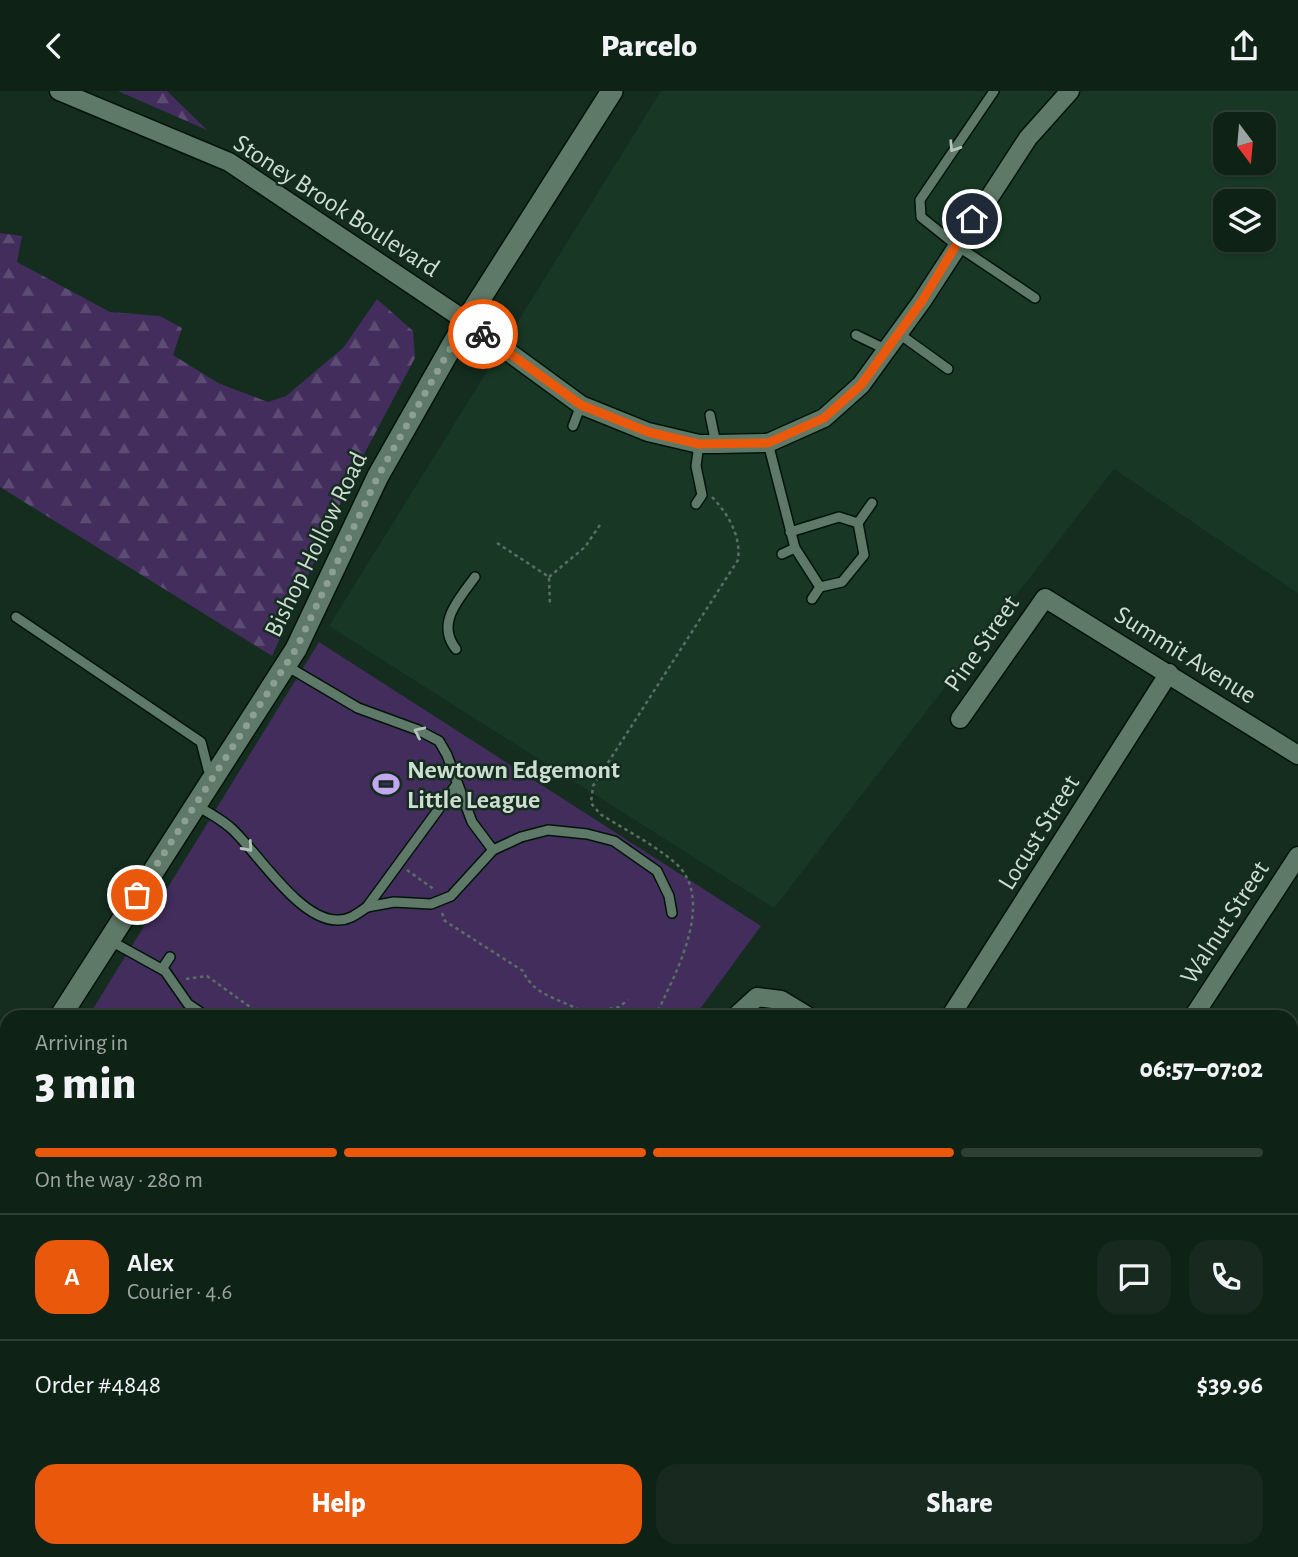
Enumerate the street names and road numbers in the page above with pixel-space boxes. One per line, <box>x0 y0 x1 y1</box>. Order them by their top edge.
street label: Stoney Brook Boulevard <box>229 130 444 282</box>
street label: Bishop Hollow Road <box>260 448 372 641</box>
street label: Pine Street <box>939 591 1024 696</box>
street label: Summit Avenue <box>1110 601 1261 709</box>
street label: Locust Street <box>993 771 1084 895</box>
street label: Walnut Street <box>1176 856 1274 989</box>

